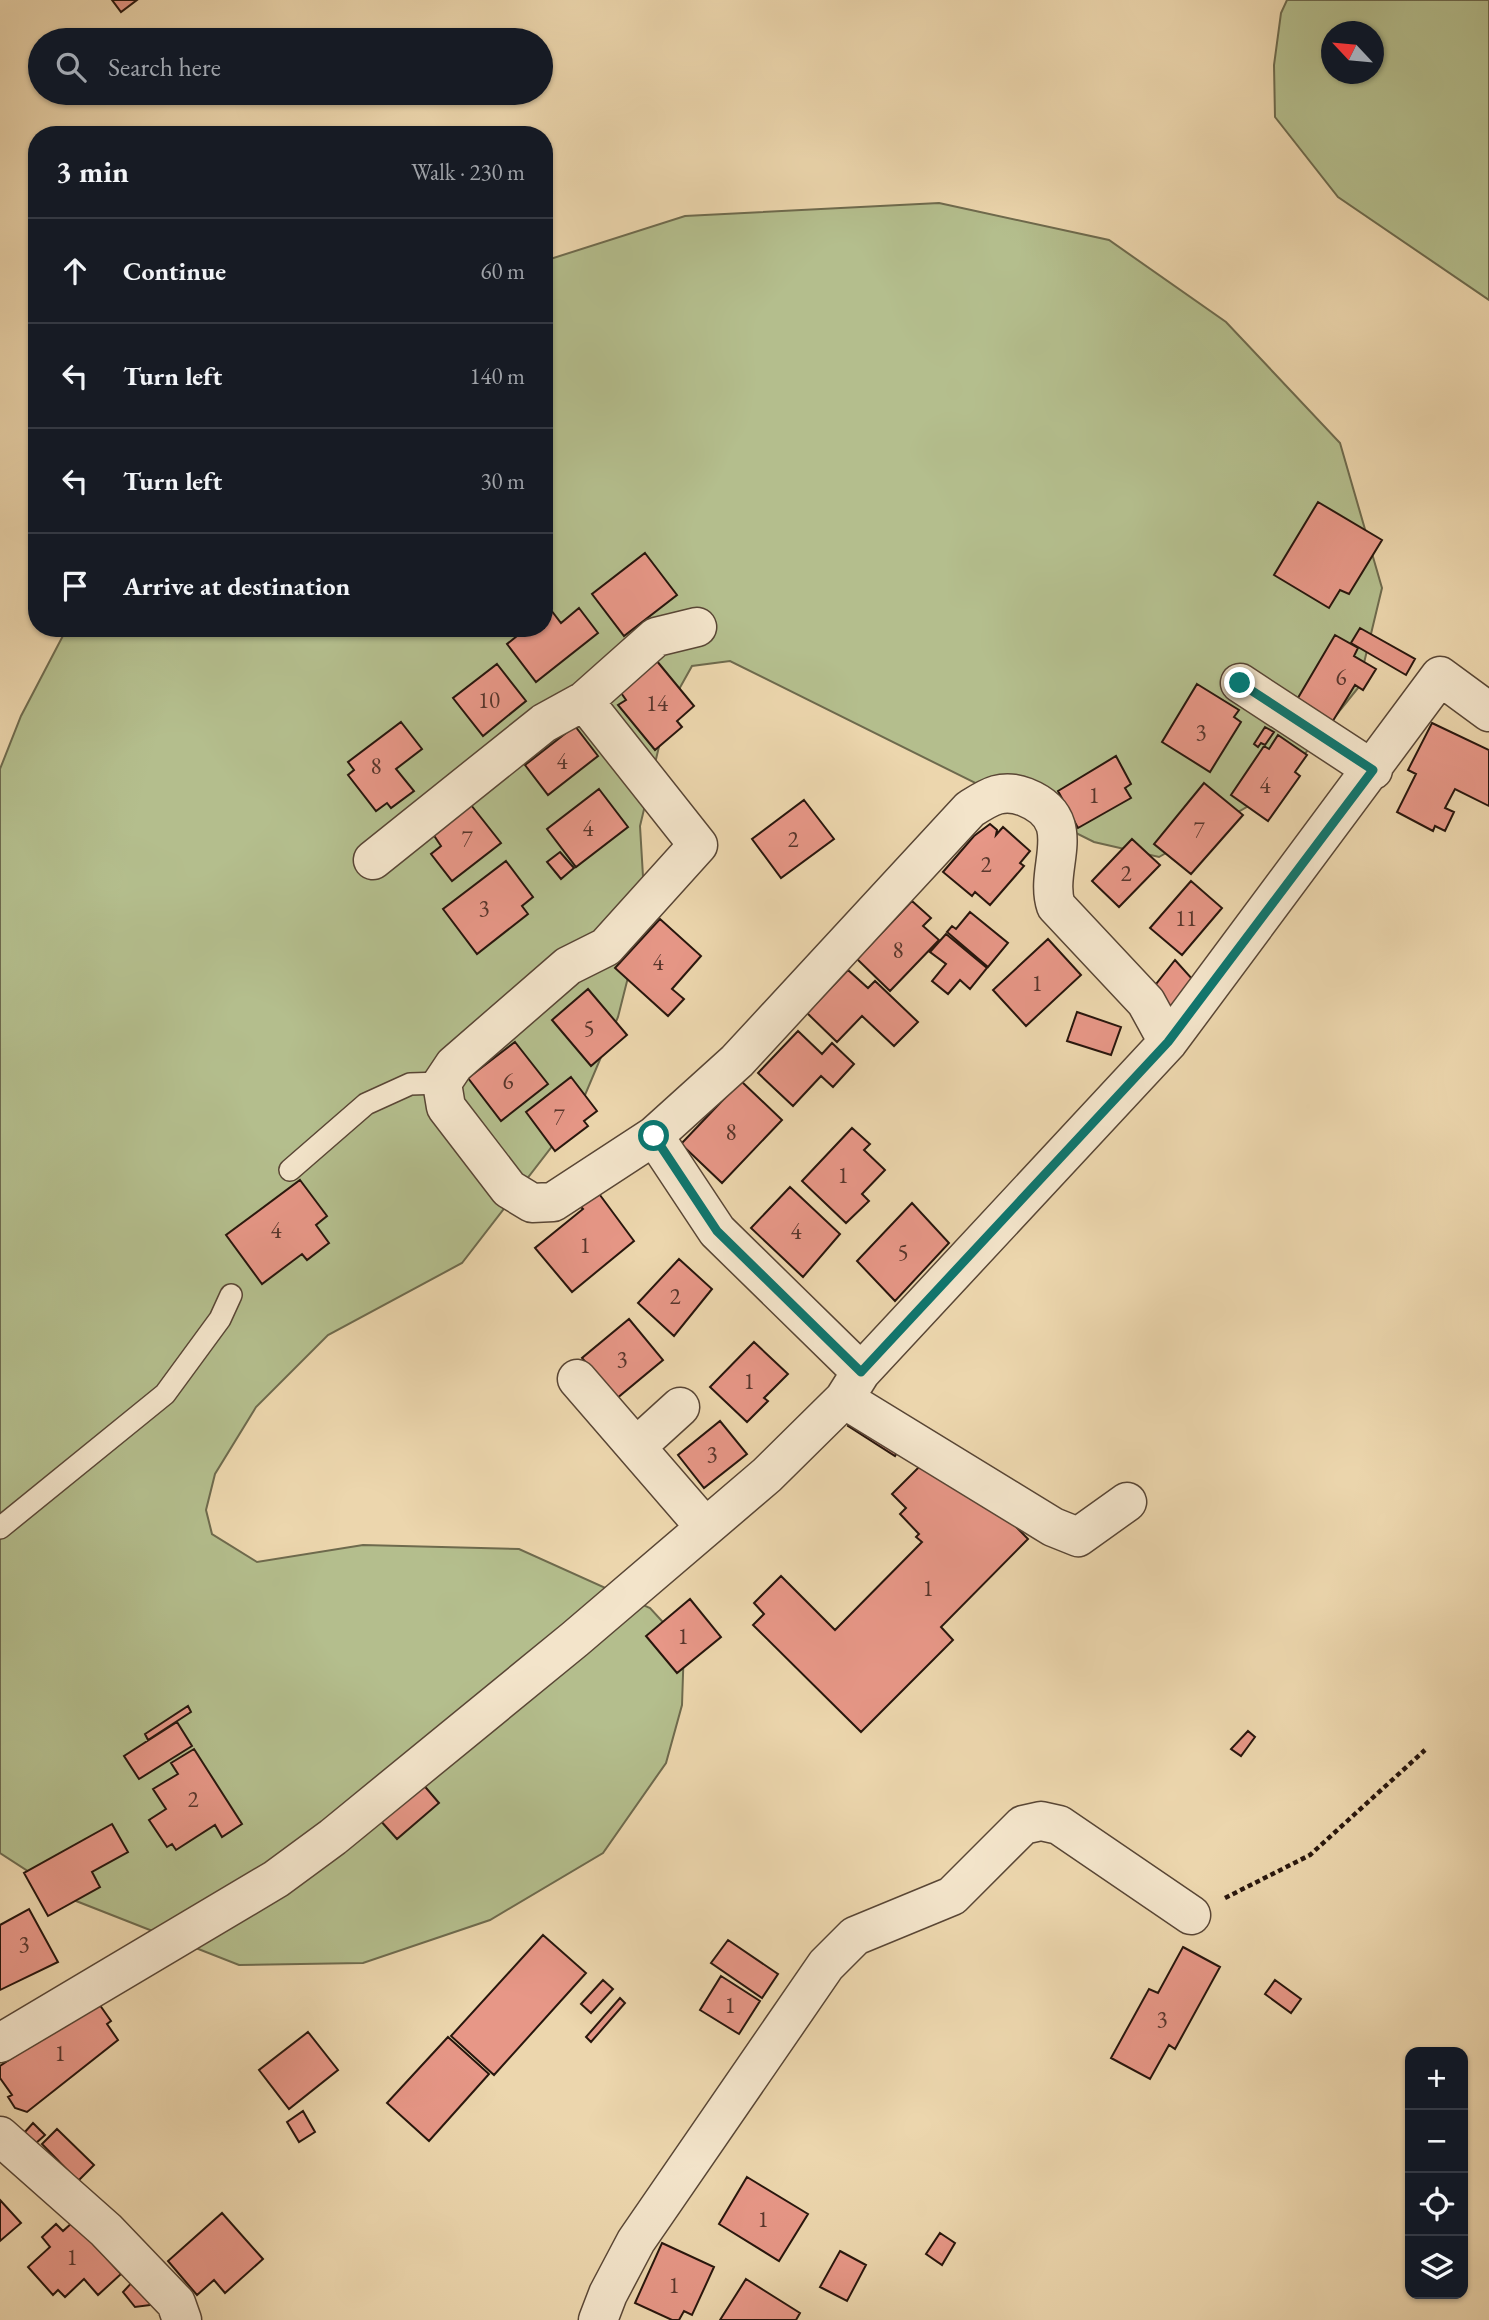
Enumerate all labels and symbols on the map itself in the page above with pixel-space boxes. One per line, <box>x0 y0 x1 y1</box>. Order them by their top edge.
north arrow <box>1321 21 1384 84</box>
house number: 6 <box>1335 662 1347 692</box>
route end <box>1224 667 1255 698</box>
house number: 10 <box>478 685 500 715</box>
house number: 14 <box>646 688 669 718</box>
house number: 3 <box>1195 717 1207 747</box>
house number: 4 <box>556 746 568 776</box>
house number: 8 <box>370 751 382 781</box>
house number: 4 <box>1259 770 1271 800</box>
house number: 1 <box>1088 780 1100 810</box>
house number: 4 <box>582 813 594 843</box>
house number: 7 <box>1193 815 1205 845</box>
house number: 7 <box>461 824 473 854</box>
house number: 2 <box>787 824 799 854</box>
house number: 2 <box>980 849 992 879</box>
house number: 2 <box>1120 858 1132 888</box>
house number: 3 <box>478 893 490 923</box>
house number: 11 <box>1175 903 1197 933</box>
house number: 8 <box>892 935 904 965</box>
house number: 4 <box>652 947 664 977</box>
house number: 1 <box>1031 968 1043 998</box>
house number: 5 <box>583 1013 595 1043</box>
house number: 6 <box>502 1066 514 1096</box>
house number: 7 <box>553 1102 565 1132</box>
house number: 8 <box>725 1117 737 1147</box>
route start <box>638 1120 669 1151</box>
house number: 1 <box>837 1160 849 1190</box>
house number: 4 <box>270 1215 282 1245</box>
house number: 4 <box>790 1216 802 1246</box>
house number: 1 <box>579 1230 591 1260</box>
house number: 5 <box>897 1237 909 1267</box>
house number: 2 <box>669 1281 681 1311</box>
house number: 3 <box>616 1344 628 1374</box>
house number: 1 <box>743 1366 755 1396</box>
house number: 3 <box>706 1439 718 1469</box>
house number: 1 <box>922 1573 934 1603</box>
house number: 1 <box>677 1621 689 1651</box>
house number: 2 <box>187 1784 199 1814</box>
house number: 3 <box>18 1929 30 1959</box>
house number: 1 <box>724 1990 736 2020</box>
house number: 3 <box>1156 2004 1168 2034</box>
house number: 1 <box>54 2038 66 2068</box>
house number: 1 <box>757 2204 769 2234</box>
house number: 1 <box>66 2242 78 2272</box>
house number: 1 <box>668 2270 680 2300</box>

